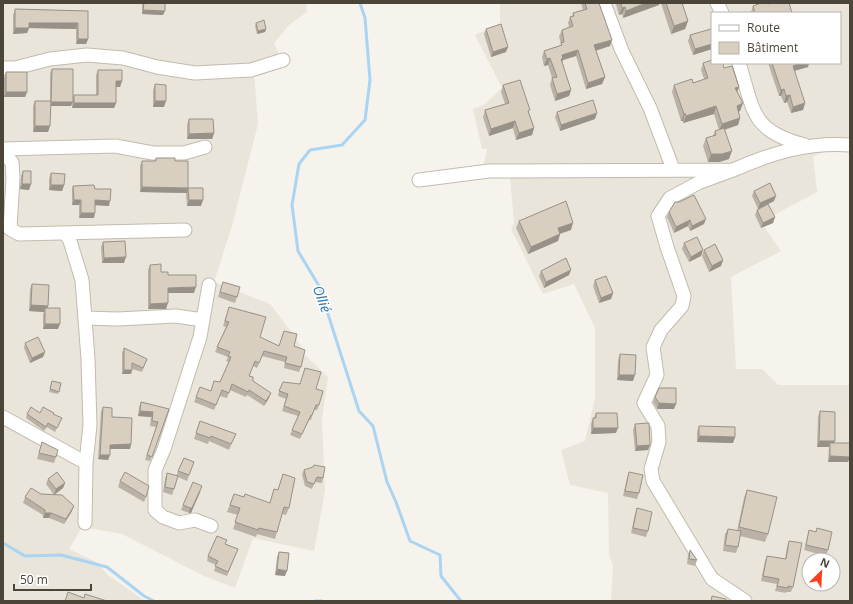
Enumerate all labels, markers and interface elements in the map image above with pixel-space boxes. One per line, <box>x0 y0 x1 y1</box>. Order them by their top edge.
legend <box>711 12 841 64</box>
text: Route <box>747 19 780 36</box>
text: Bâtiment <box>747 39 798 56</box>
water label: Ollié <box>309 283 336 315</box>
north arrow <box>801 552 841 592</box>
text: N <box>818 554 832 571</box>
scale bar <box>14 566 91 592</box>
text: 50 m <box>20 571 48 588</box>

